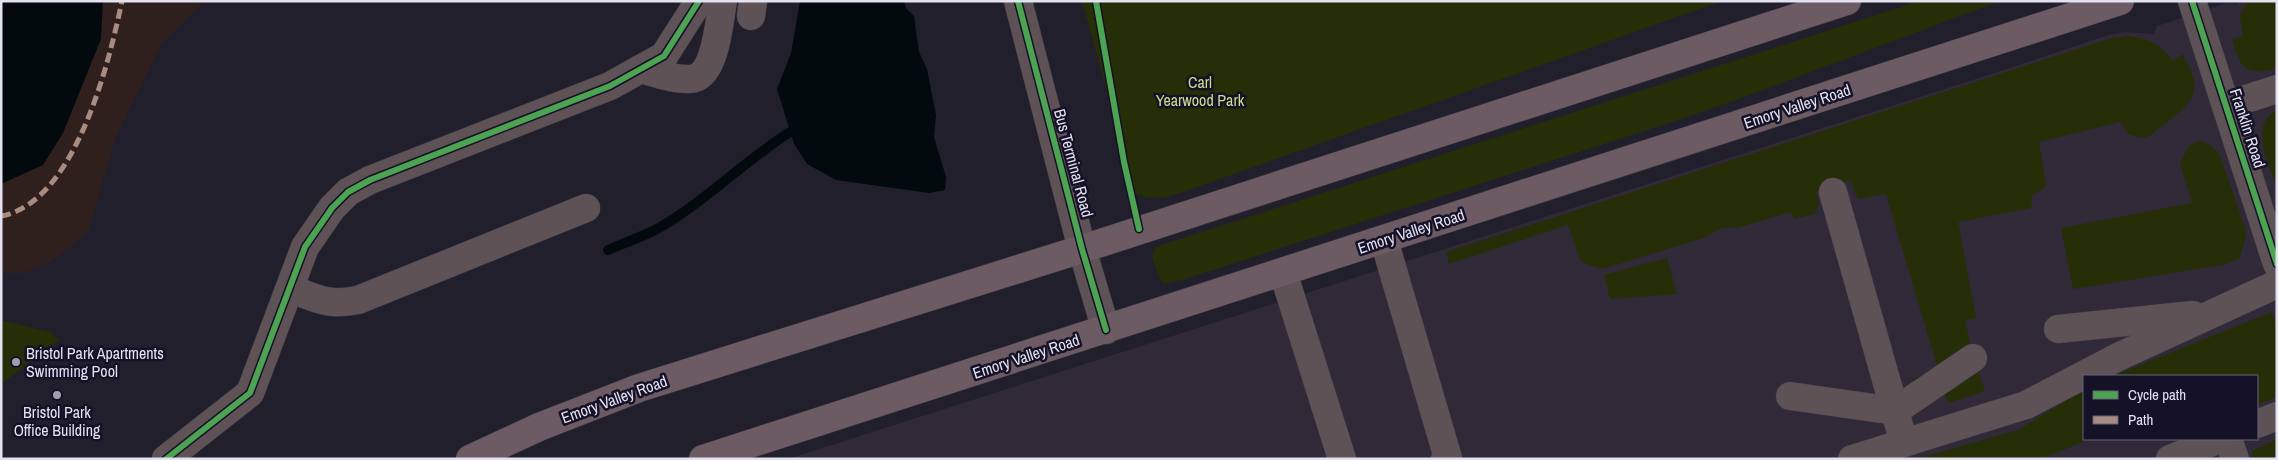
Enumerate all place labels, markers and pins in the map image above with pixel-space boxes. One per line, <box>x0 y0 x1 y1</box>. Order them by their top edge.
place label: Bristol Park Apartments Swimming Pool <box>26 342 164 382</box>
marker: Bristol Park Apartments Swimming Pool <box>10 356 22 368</box>
marker: Bristol Park Office Building <box>51 389 63 401</box>
place label: Bristol Park Office Building <box>14 401 101 441</box>

